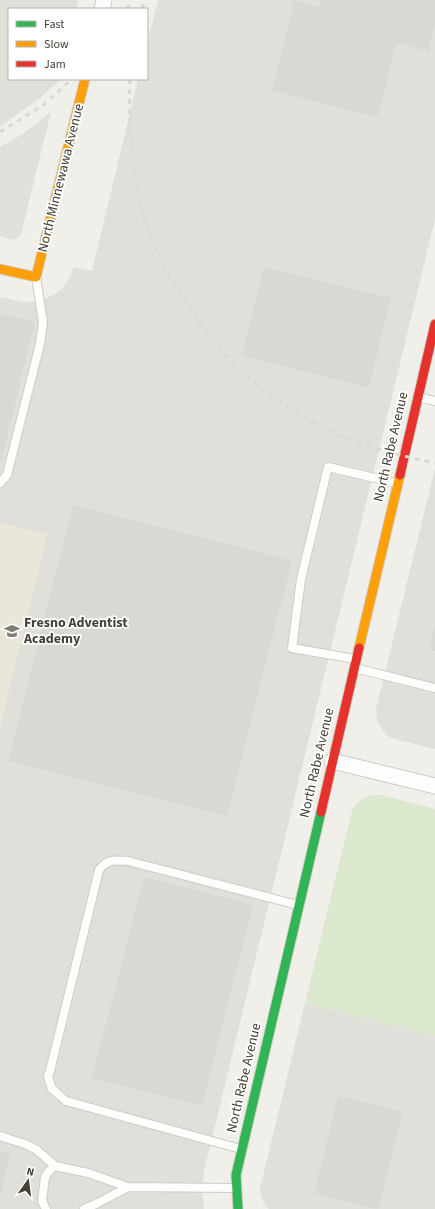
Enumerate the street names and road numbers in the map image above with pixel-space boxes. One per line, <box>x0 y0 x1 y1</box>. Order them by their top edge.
street label: North Minnewawa Avenue <box>33 102 89 254</box>
street label: North Rabe Avenue <box>369 390 413 504</box>
street label: North Rabe Avenue <box>295 706 339 820</box>
street label: North Rabe Avenue <box>222 1021 266 1135</box>

